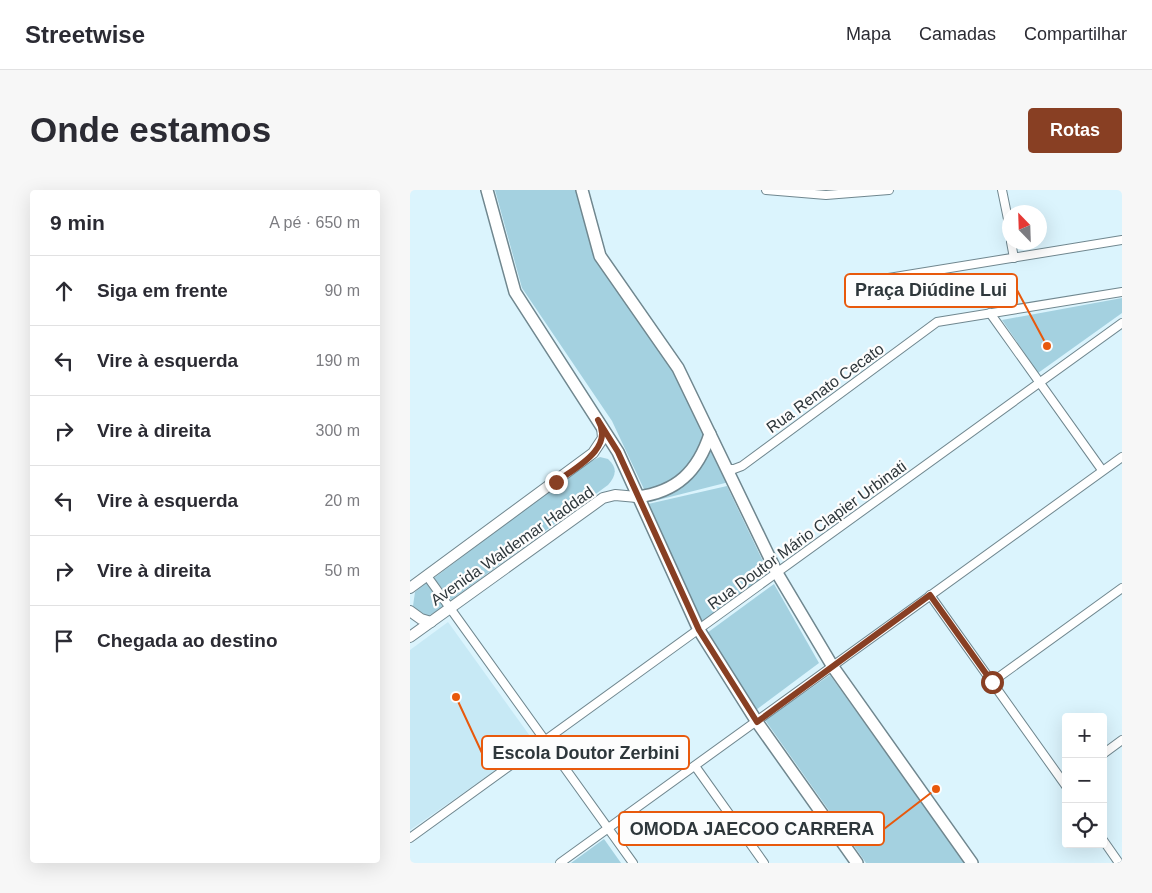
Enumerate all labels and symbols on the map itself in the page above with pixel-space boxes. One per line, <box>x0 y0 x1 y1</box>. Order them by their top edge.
north arrow <box>1002 205 1047 250</box>
callout: Praça Diúdine Lui <box>845 274 1017 307</box>
text: Praça Diúdine Lui <box>855 280 1007 300</box>
street label: Rua Renato Cecato <box>763 340 887 436</box>
street label: Rua Doutor Mário Clapier Urbinati <box>705 457 909 613</box>
route end <box>545 471 568 494</box>
street label: Avenida Waldemar Haddad <box>427 483 597 609</box>
route start <box>981 671 1004 694</box>
callout: Escola Doutor Zerbini <box>482 736 689 769</box>
text: Escola Doutor Zerbini <box>492 743 680 763</box>
callout: OMODA JAECOO CARRERA <box>619 812 884 845</box>
text: OMODA JAECOO CARRERA <box>630 819 874 839</box>

